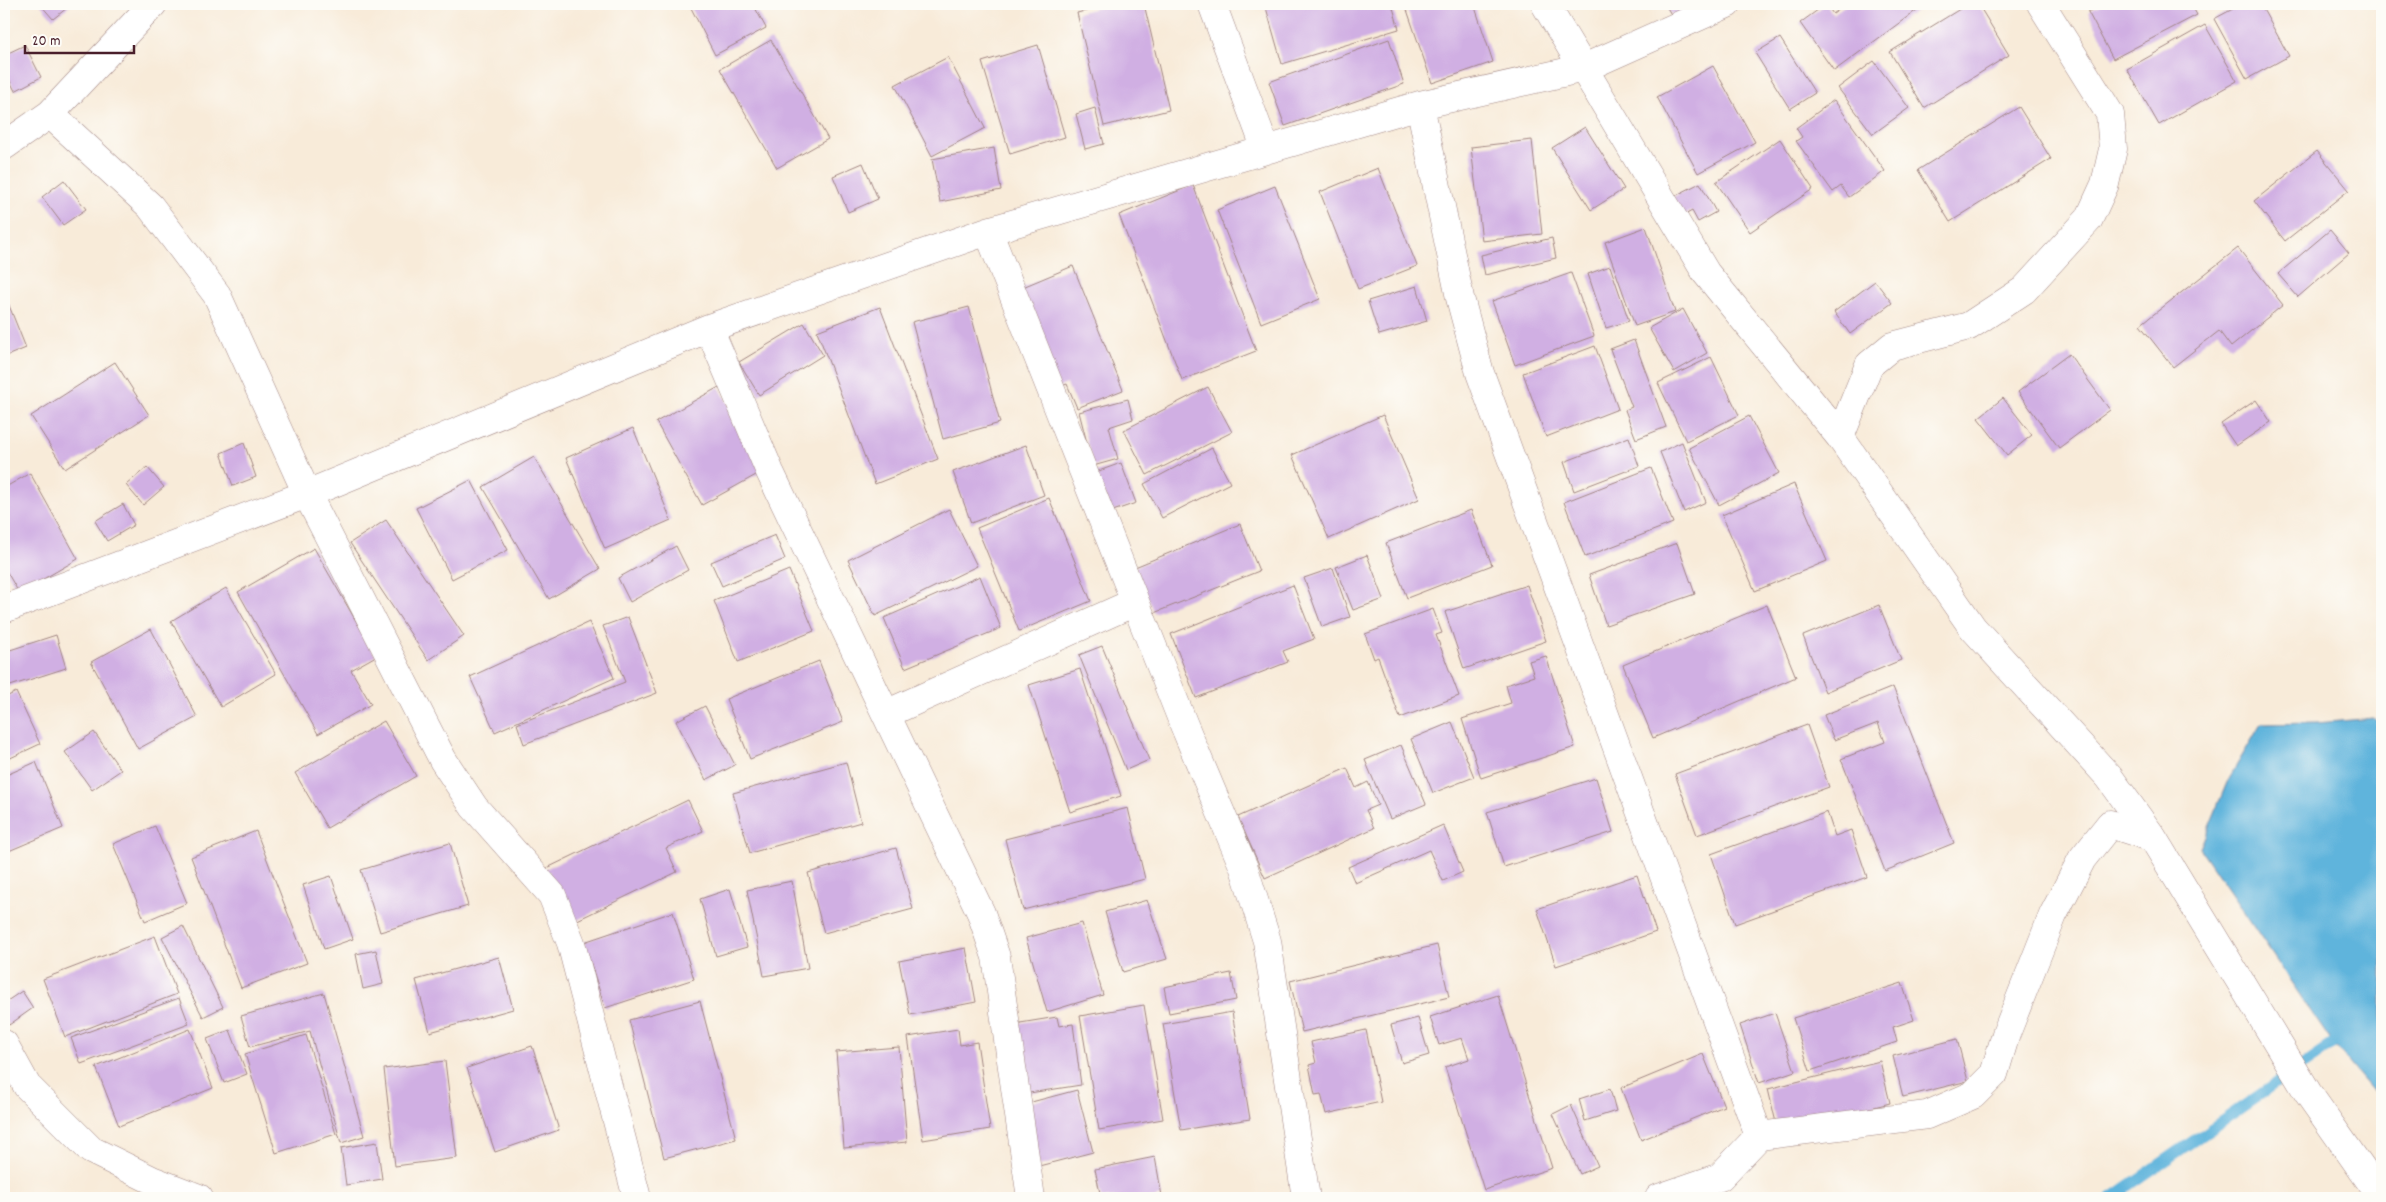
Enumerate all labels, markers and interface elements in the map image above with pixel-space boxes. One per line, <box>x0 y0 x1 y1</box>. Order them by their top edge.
scale bar <box>25 22 134 54</box>
text: 20 m <box>32 31 60 53</box>

